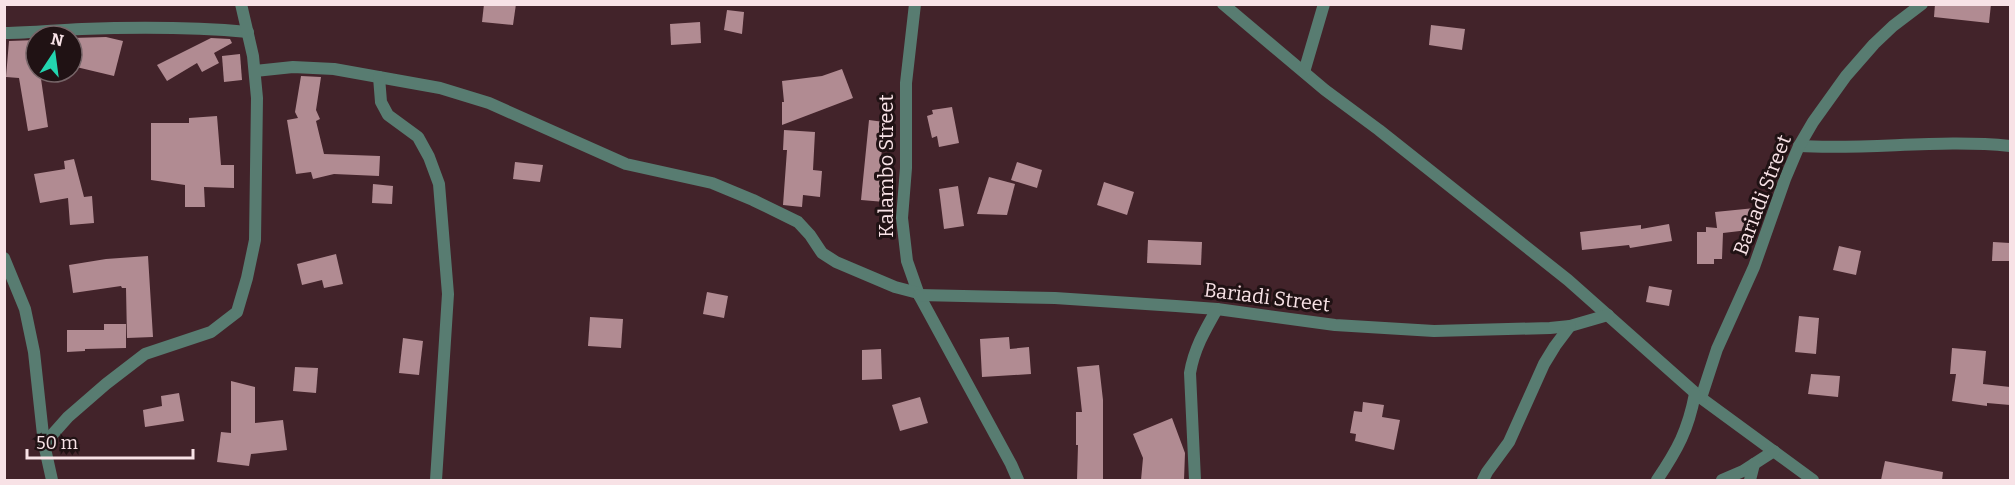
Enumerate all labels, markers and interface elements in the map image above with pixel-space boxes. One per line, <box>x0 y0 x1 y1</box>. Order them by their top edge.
north arrow <box>24 24 84 84</box>
text: N <box>49 29 65 51</box>
street label: Kalambo Street <box>874 94 898 238</box>
street label: Bariadi Street <box>1728 131 1796 259</box>
street label: Bariadi Street <box>1203 277 1331 317</box>
scale bar <box>27 422 194 460</box>
text: 50 m <box>36 432 78 454</box>

